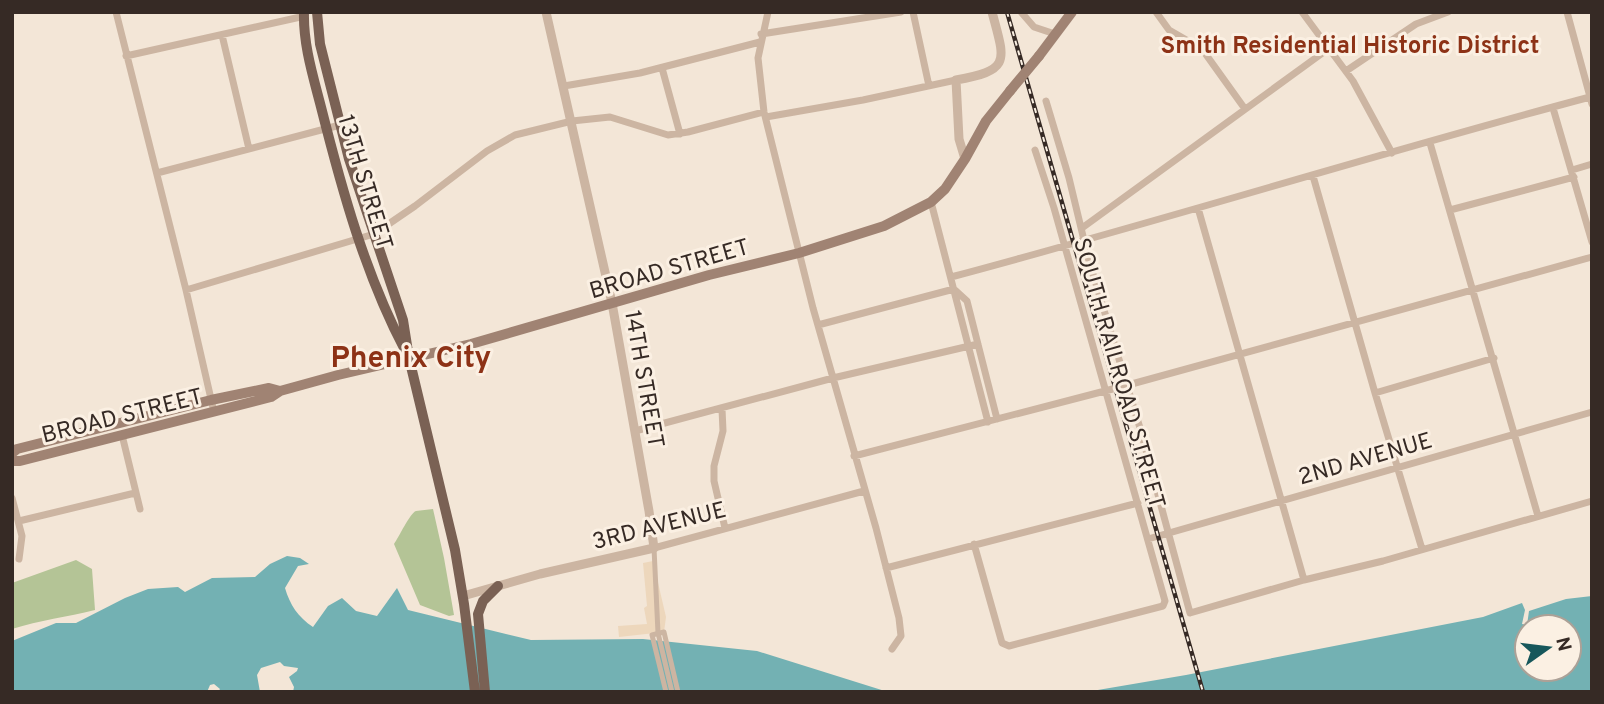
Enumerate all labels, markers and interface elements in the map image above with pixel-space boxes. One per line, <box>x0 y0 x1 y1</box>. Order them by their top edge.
district label: Smith Residential Historic District <box>1160 32 1540 62</box>
street label: 13TH STREET <box>329 112 398 254</box>
street label: BROAD STREET <box>586 234 753 307</box>
street label: SOUTH RAILROAD STREET <box>1065 235 1170 512</box>
street label: 14TH STREET <box>616 308 669 451</box>
district label: Phenix City <box>331 341 491 378</box>
street label: BROAD STREET <box>39 383 206 451</box>
street label: 2ND AVENUE <box>1295 427 1436 493</box>
street label: 3RD AVENUE <box>590 497 729 558</box>
north arrow <box>1513 613 1583 683</box>
text: N <box>1549 635 1576 654</box>

